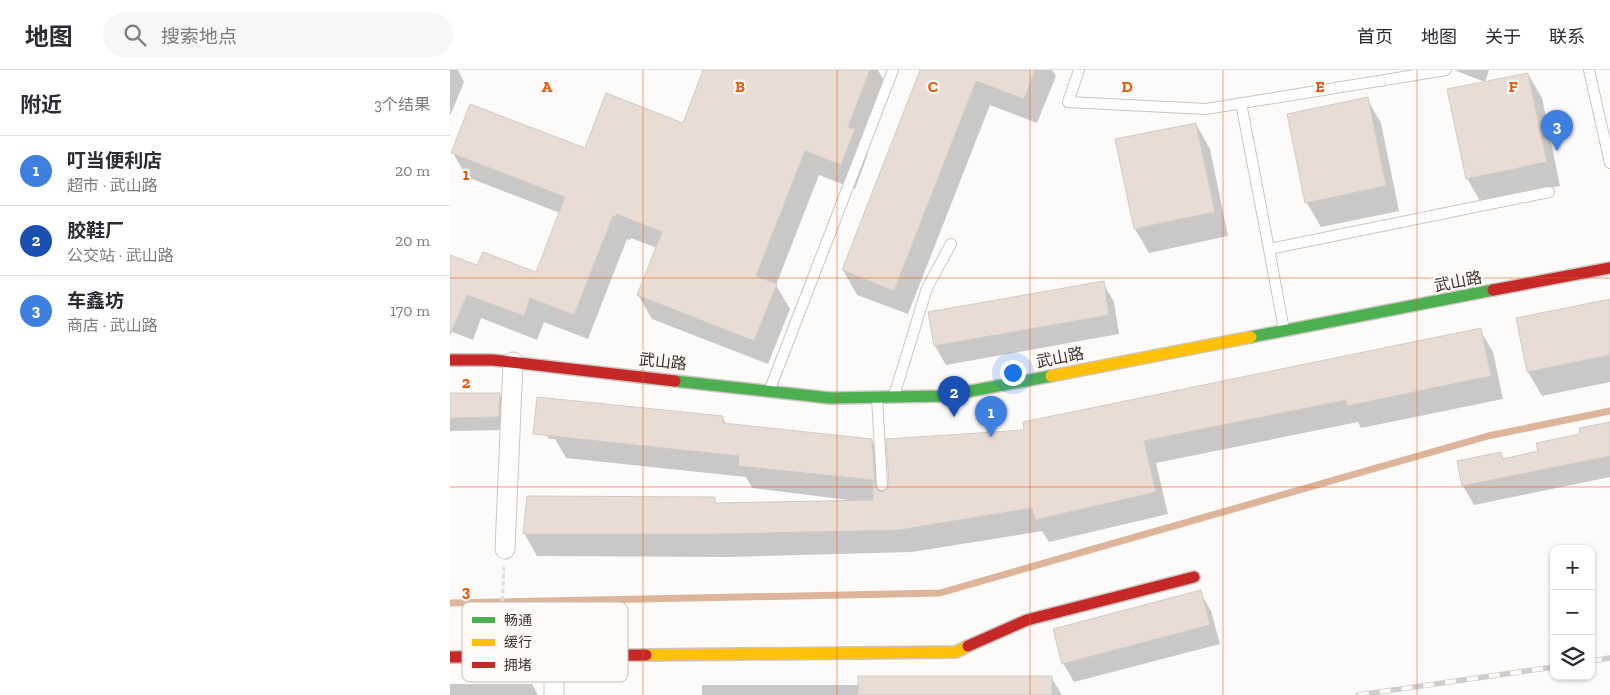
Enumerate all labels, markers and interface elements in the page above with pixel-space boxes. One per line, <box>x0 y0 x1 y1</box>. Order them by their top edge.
search box <box>103 12 453 57</box>
icon: search <box>121 21 149 49</box>
text: 地图 <box>25 22 73 51</box>
text: 搜索地点 <box>161 25 237 48</box>
text: 首页 <box>1357 26 1393 48</box>
text: 地图 <box>1421 26 1457 48</box>
text: 关于 <box>1485 26 1521 48</box>
text: 联系 <box>1549 26 1585 48</box>
text: A <box>542 77 553 96</box>
text: B <box>735 77 745 96</box>
text: C <box>928 77 938 96</box>
text: D <box>1121 77 1133 96</box>
text: E <box>1315 77 1325 96</box>
text: F <box>1508 77 1518 96</box>
text: 附近 <box>20 92 62 117</box>
text: 3个结果 <box>374 95 430 114</box>
pin: 3 <box>1541 110 1573 151</box>
text: 叮当便利店 <box>67 149 162 172</box>
text: 1 <box>33 161 39 180</box>
text: 20 m <box>395 161 430 180</box>
text: 1 <box>463 165 470 184</box>
text: 超市 · 武山路 <box>67 176 158 195</box>
text: 胶鞋厂 <box>67 219 124 242</box>
text: 2 <box>32 231 40 250</box>
text: 20 m <box>395 231 430 250</box>
text: 公交站 · 武山路 <box>67 246 174 265</box>
street label: 武山路 <box>1433 268 1483 295</box>
text: 车鑫坊 <box>67 289 124 312</box>
text: 3 <box>32 301 40 320</box>
text: 170 m <box>390 301 430 320</box>
text: 商店 · 武山路 <box>67 316 158 335</box>
street label: 武山路 <box>1035 344 1085 371</box>
street label: 武山路 <box>638 350 688 373</box>
your location <box>1000 360 1026 386</box>
text: 2 <box>462 373 471 392</box>
pin: 2 <box>938 376 970 417</box>
pin: 1 <box>975 396 1007 437</box>
map controls <box>1550 545 1595 680</box>
button: + <box>1550 545 1595 590</box>
text: 3 <box>462 582 471 601</box>
button: − <box>1550 590 1595 635</box>
legend <box>462 602 628 682</box>
text: 畅通 <box>504 612 532 629</box>
text: 缓行 <box>504 634 532 651</box>
button: layers <box>1550 635 1595 680</box>
text: 拥堵 <box>504 657 532 674</box>

